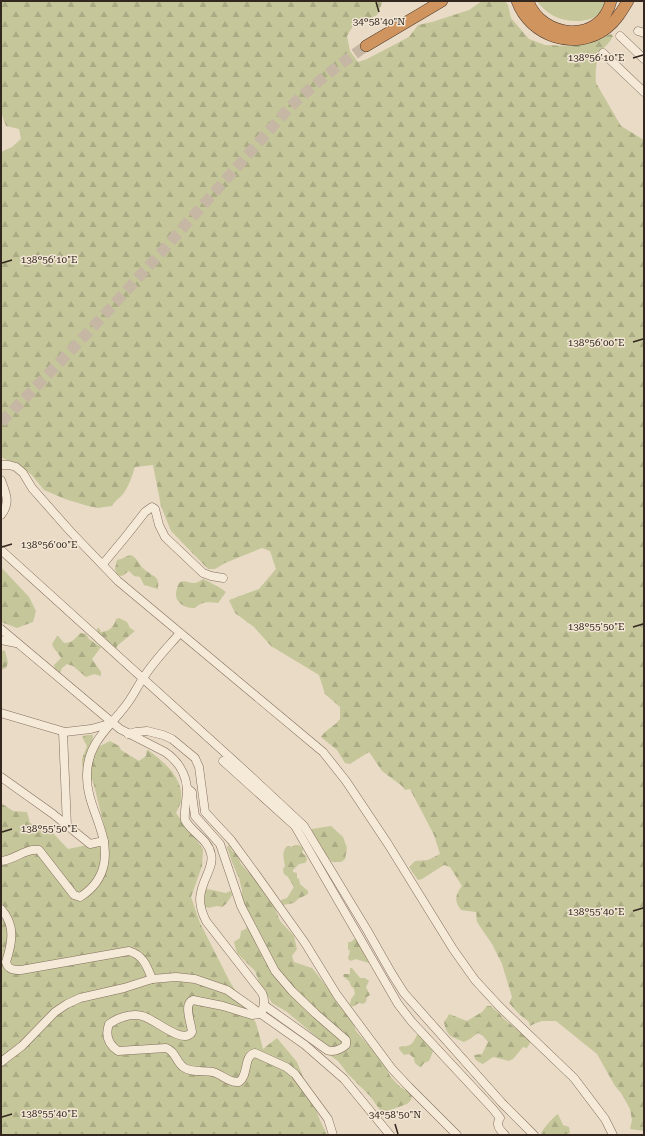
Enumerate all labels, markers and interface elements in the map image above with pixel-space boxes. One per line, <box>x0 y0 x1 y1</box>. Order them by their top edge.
text: 34°58'40"N <box>353 16 405 27</box>
text: 138°56'10"E <box>568 52 624 63</box>
text: 138°56'10"E <box>21 254 77 265</box>
text: 138°56'00"E <box>568 337 624 348</box>
text: 138°56'00"E <box>21 539 77 550</box>
text: 138°55'50"E <box>568 621 624 632</box>
text: 138°55'50"E <box>21 823 77 834</box>
text: 138°55'40"E <box>568 906 624 917</box>
text: 138°55'40"E <box>21 1108 77 1119</box>
text: 34°58'50"N <box>369 1109 421 1120</box>

